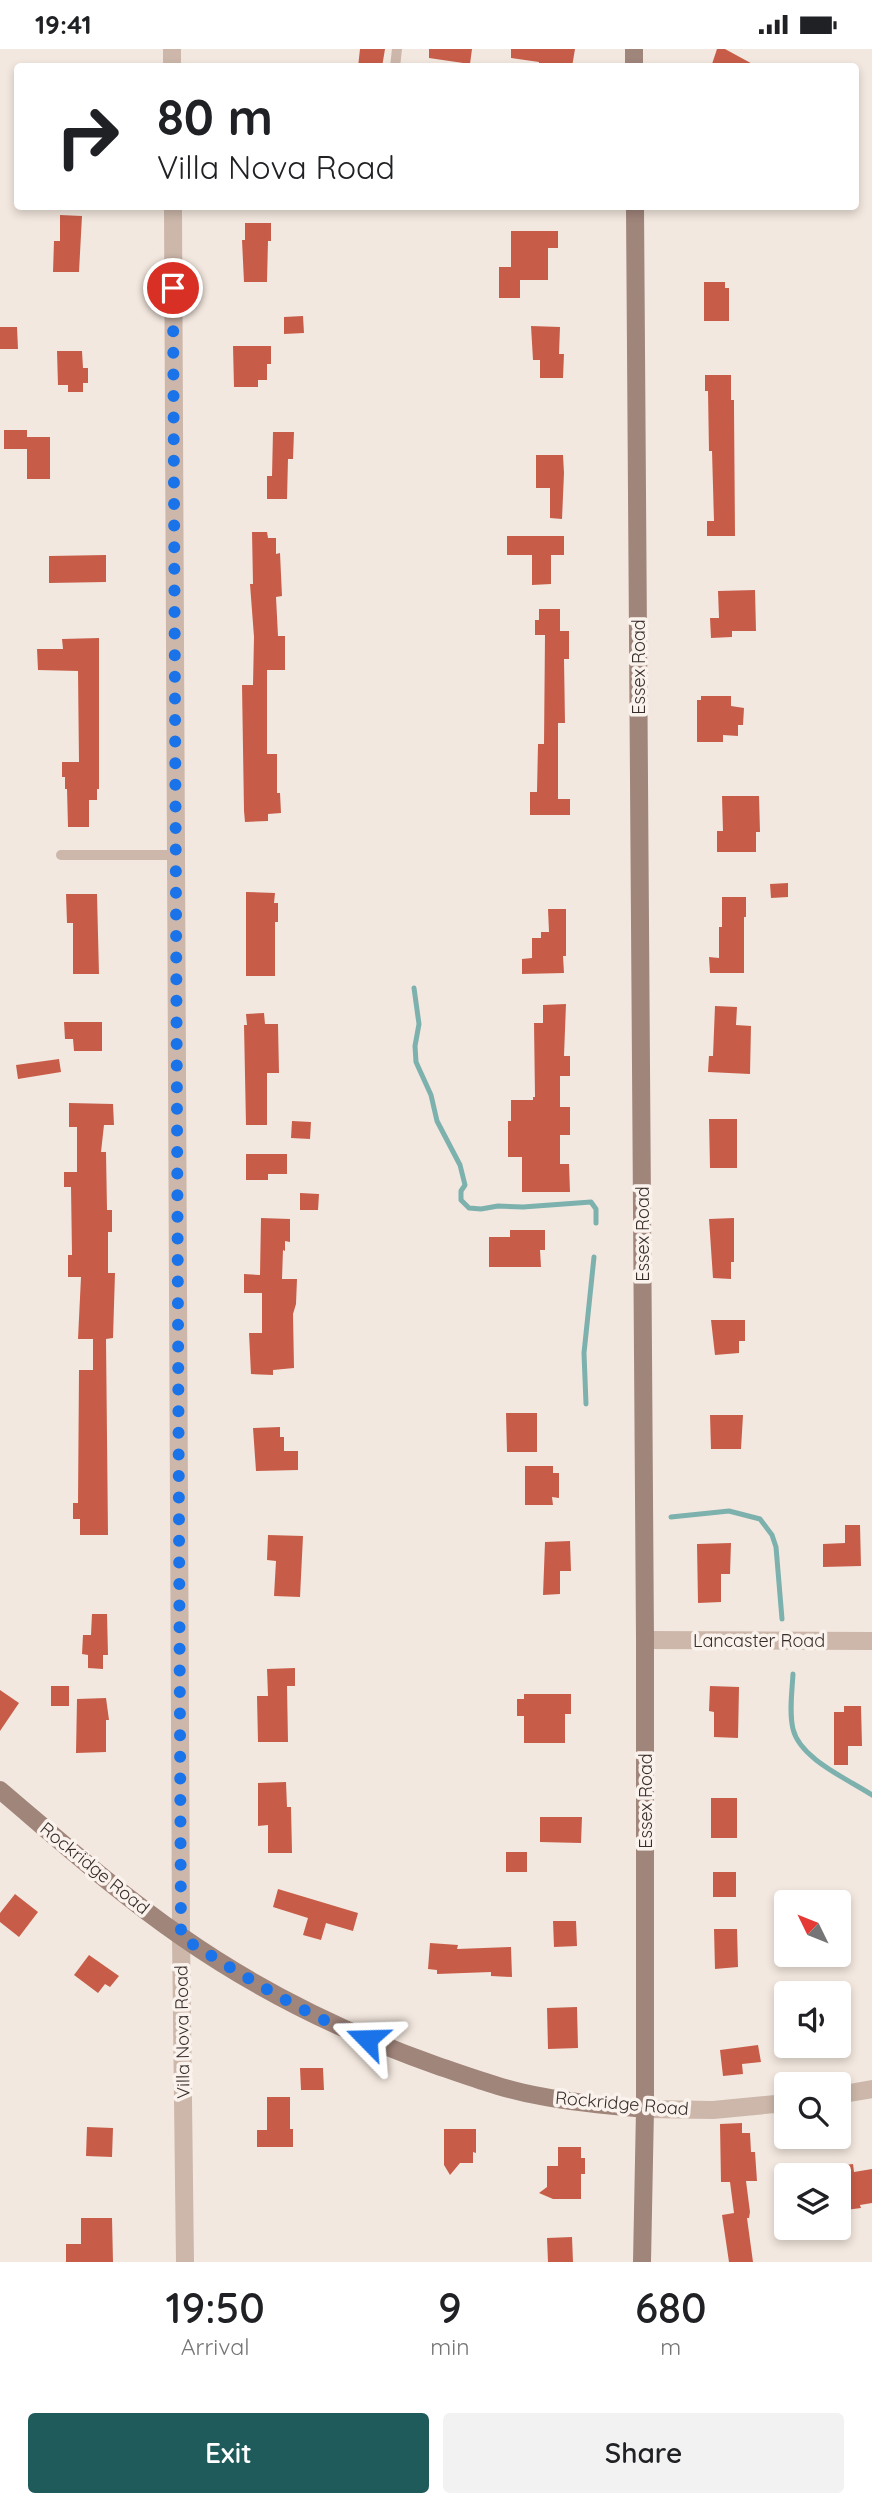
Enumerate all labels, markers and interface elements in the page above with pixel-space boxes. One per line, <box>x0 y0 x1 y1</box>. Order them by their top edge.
text: 19:41 <box>35 8 92 41</box>
text: 80 m <box>157 86 273 147</box>
icon: right <box>42 91 133 182</box>
text: Villa Nova Road <box>157 147 395 187</box>
pin <box>143 258 203 318</box>
icon: arrive <box>154 269 192 307</box>
street label: Essex Road <box>627 619 650 715</box>
street label: Essex Road <box>631 1186 654 1282</box>
street label: Lancaster Road <box>693 1629 825 1652</box>
street label: Essex Road <box>634 1753 657 1849</box>
street label: Rockridge Road <box>36 1817 154 1919</box>
north arrow <box>774 1890 850 1967</box>
map controls <box>774 1890 851 2240</box>
street label: Villa Nova Road <box>169 1965 195 2099</box>
button: sound <box>774 1981 851 2058</box>
position arrow <box>330 2002 404 2076</box>
button: search <box>774 2072 851 2149</box>
street label: Rockridge Road <box>554 2086 690 2120</box>
button: layers <box>774 2163 851 2240</box>
text: 19:50 <box>165 2281 265 2334</box>
text: 9 <box>438 2281 462 2334</box>
text: 680 <box>635 2281 706 2334</box>
text: Arrival <box>181 2332 250 2361</box>
text: min <box>430 2332 470 2361</box>
text: m <box>660 2332 681 2361</box>
button: Exit <box>28 2413 429 2493</box>
button: Share <box>443 2413 844 2493</box>

